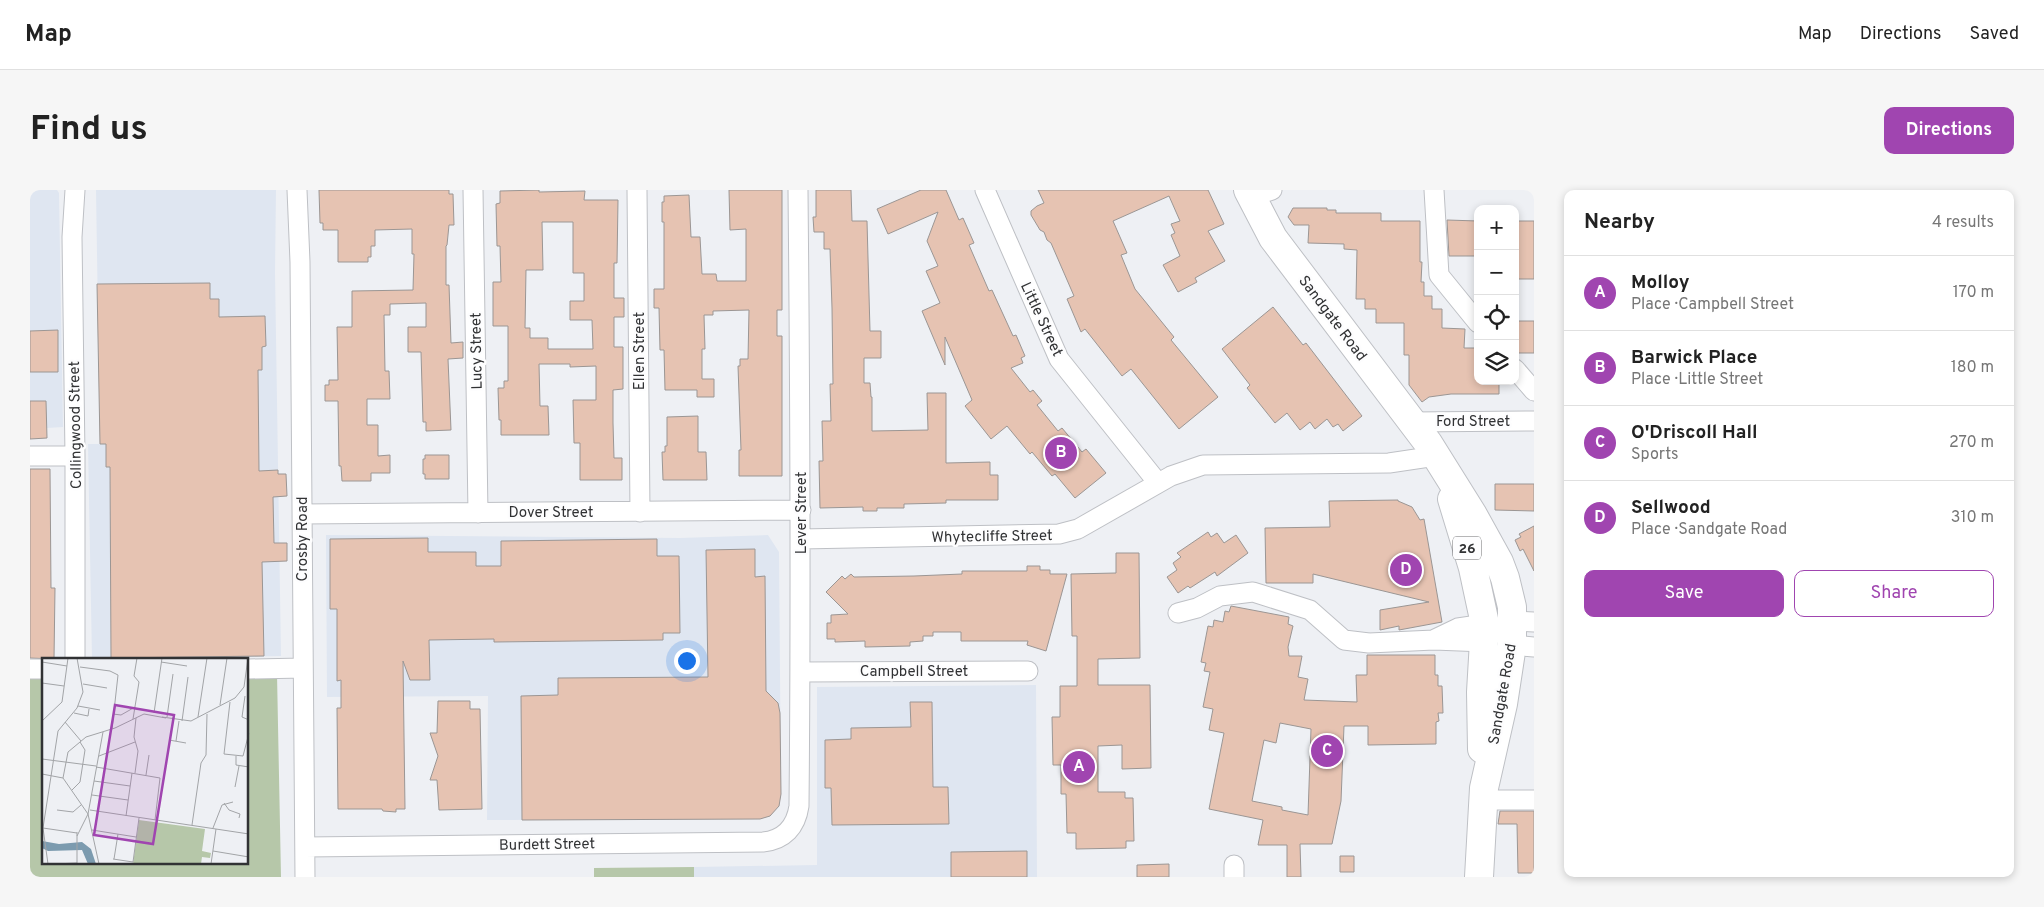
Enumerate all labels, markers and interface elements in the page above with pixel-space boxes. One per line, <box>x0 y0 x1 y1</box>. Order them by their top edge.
text: Map <box>25 20 72 50</box>
text: Map <box>1798 23 1832 46</box>
text: Directions <box>1860 23 1942 46</box>
text: Saved <box>1970 23 2019 46</box>
button: Directions <box>1884 107 2014 154</box>
text: Find us <box>30 108 148 152</box>
map controls <box>1474 205 1519 385</box>
button: + <box>1474 205 1519 250</box>
text: Nearby <box>1584 209 1655 236</box>
text: 4 results <box>1932 213 1994 233</box>
button: − <box>1474 250 1519 295</box>
text: Molloy <box>1631 271 1690 295</box>
street label: Sandgate Road <box>1293 272 1370 365</box>
street label: Little Street <box>1015 279 1066 360</box>
text: A <box>1594 283 1606 303</box>
text: 170 m <box>1953 283 1994 303</box>
button: locate <box>1474 295 1519 340</box>
text: Place · Campbell Street <box>1631 295 1794 315</box>
street label: Lucy Street <box>467 312 488 390</box>
street label: Ellen Street <box>631 312 650 390</box>
button: layers <box>1474 340 1519 385</box>
text: Barwick Place <box>1631 346 1757 370</box>
text: B <box>1594 358 1606 378</box>
text: 180 m <box>1951 358 1994 378</box>
street label: Collingwood Street <box>66 361 87 489</box>
text: Place · Little Street <box>1631 370 1763 390</box>
street label: Ford Street <box>1436 413 1510 432</box>
text: O'Driscoll Hall <box>1631 421 1757 445</box>
text: C <box>1595 433 1605 453</box>
text: 270 m <box>1949 433 1994 453</box>
pin: B <box>1045 434 1077 472</box>
text: Sports <box>1631 445 1679 465</box>
street label: Lever Street <box>793 472 812 554</box>
text: Sellwood <box>1631 496 1711 520</box>
street label: Crosby Road <box>294 497 313 581</box>
street label: Dover Street <box>509 504 593 523</box>
text: D <box>1594 508 1606 528</box>
text: 310 m <box>1951 508 1994 528</box>
text: Place · Sandgate Road <box>1631 520 1787 540</box>
street label: Whytecliffe Street <box>931 527 1053 548</box>
road number: 26 <box>1453 536 1481 559</box>
pin: D <box>1390 551 1422 589</box>
button: Save <box>1584 570 1784 617</box>
button: Share <box>1794 570 1994 617</box>
street label: Sandgate Road <box>1485 642 1522 746</box>
your location <box>674 648 700 674</box>
inset map <box>42 658 249 864</box>
street label: Campbell Street <box>860 663 968 682</box>
pin: C <box>1311 732 1343 770</box>
pin: A <box>1063 748 1095 786</box>
street label: Burdett Street <box>499 835 595 856</box>

